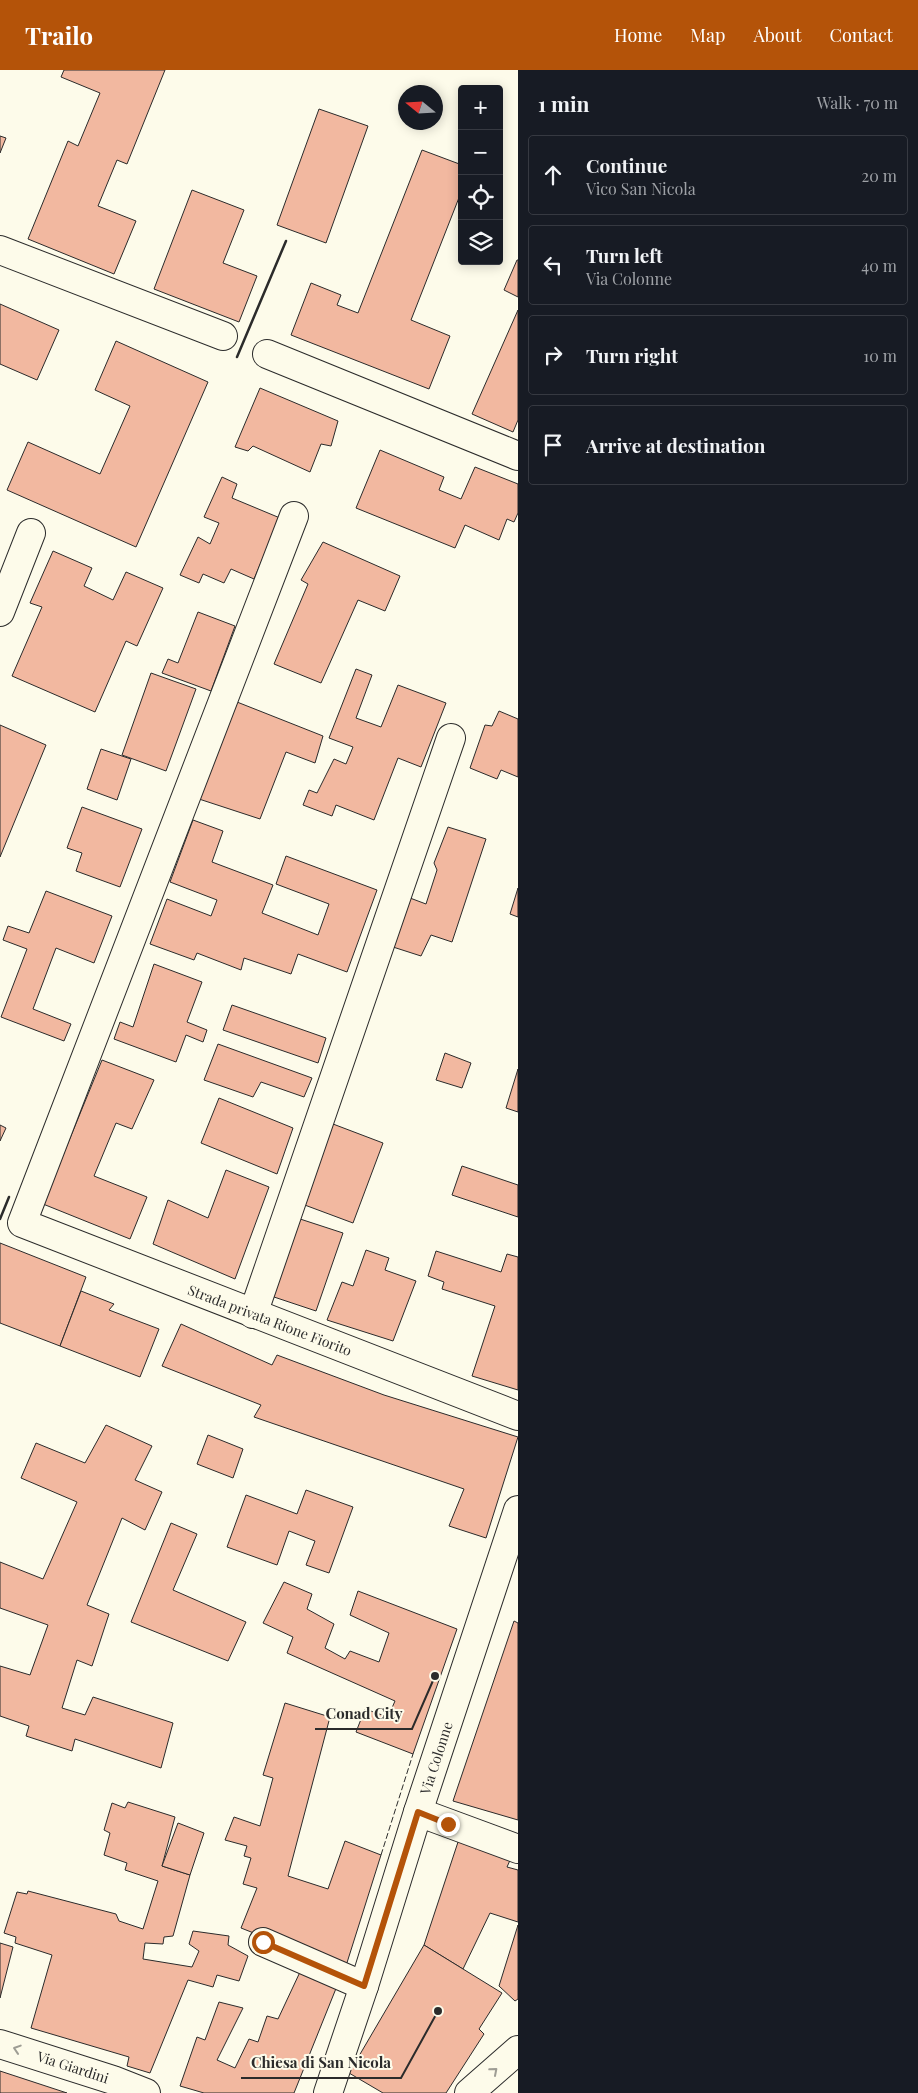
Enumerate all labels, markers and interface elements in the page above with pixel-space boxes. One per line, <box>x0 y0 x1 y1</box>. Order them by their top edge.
text: Trailo <box>25 19 93 51</box>
text: Home <box>614 23 662 47</box>
text: Map <box>690 23 725 47</box>
text: About <box>753 23 802 47</box>
text: Contact <box>830 23 893 47</box>
north arrow <box>398 85 443 130</box>
map controls <box>458 85 503 265</box>
button: + <box>458 85 503 130</box>
text: 1 min <box>538 89 589 117</box>
text: Walk · 70 m <box>817 92 898 113</box>
button: − <box>458 130 503 175</box>
text: Continue <box>586 152 667 178</box>
icon: ahead <box>539 161 567 189</box>
text: 20 m <box>862 165 897 186</box>
button: locate <box>458 175 503 220</box>
text: Vico San Nicola <box>586 178 696 199</box>
button: layers <box>458 220 503 265</box>
text: Turn left <box>586 242 663 268</box>
icon: left <box>539 251 567 279</box>
text: 40 m <box>861 255 897 276</box>
text: Via Colonne <box>586 268 672 289</box>
icon: right <box>539 341 567 369</box>
text: Turn right <box>586 342 678 368</box>
text: 10 m <box>863 345 897 366</box>
icon: arrive <box>539 431 567 459</box>
text: Arrive at destination <box>586 432 766 458</box>
street label: Strada privata Rione Fiorito <box>185 1280 355 1360</box>
callout: Conad City <box>315 1699 412 1729</box>
text: Conad City <box>326 1703 403 1723</box>
street label: Via Colonne <box>415 1719 457 1798</box>
route end <box>437 1813 460 1836</box>
route start <box>252 1931 275 1954</box>
one-way arrow <box>13 2045 21 2055</box>
street label: Via Giardini <box>34 2046 111 2088</box>
callout: Chiesa di San Nicola <box>241 2048 401 2078</box>
text: Chiesa di San Nicola <box>251 2052 391 2072</box>
one-way arrow <box>488 2068 497 2077</box>

